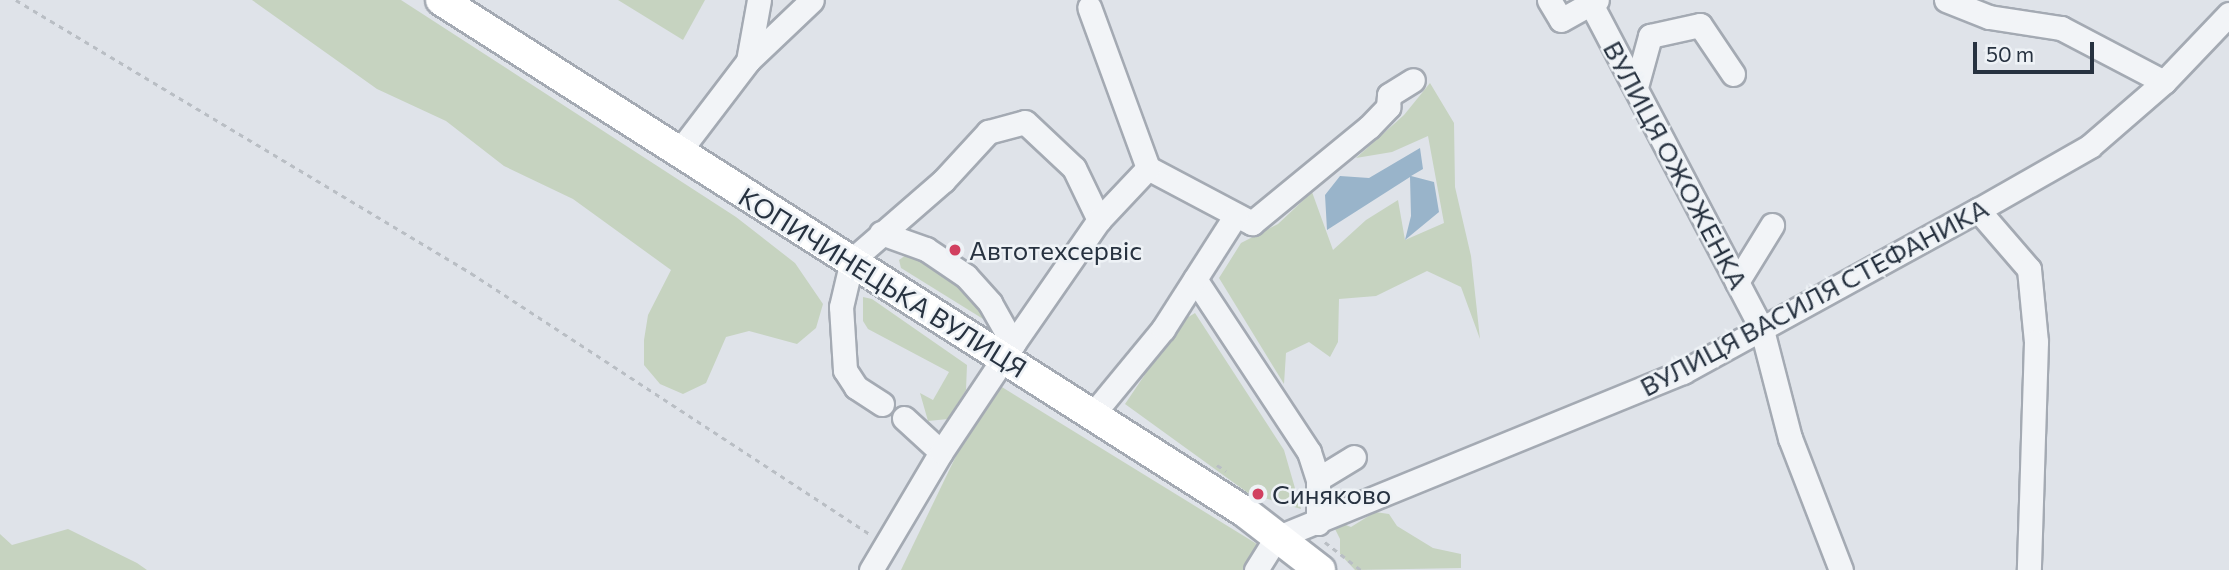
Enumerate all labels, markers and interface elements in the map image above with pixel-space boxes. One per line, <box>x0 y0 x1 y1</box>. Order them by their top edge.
scale bar <box>1977 28 2098 72</box>
street label: ВУЛИЦЯ ОЖОЖЕНКА <box>1597 35 1755 295</box>
text: 50 m <box>1986 41 2034 66</box>
street label: КОПИЧИНЕЦЬКА ВУЛИЦЯ <box>733 180 1033 384</box>
street label: ВУЛИЦЯ ВАСИЛЯ СТЕФАНИКА <box>1635 192 1993 402</box>
place label: Автотехсервіс <box>969 234 1142 266</box>
marker: Автотехсервіс <box>947 242 963 258</box>
place label: Синяково <box>1272 478 1391 510</box>
marker: Синяково <box>1250 486 1266 502</box>

